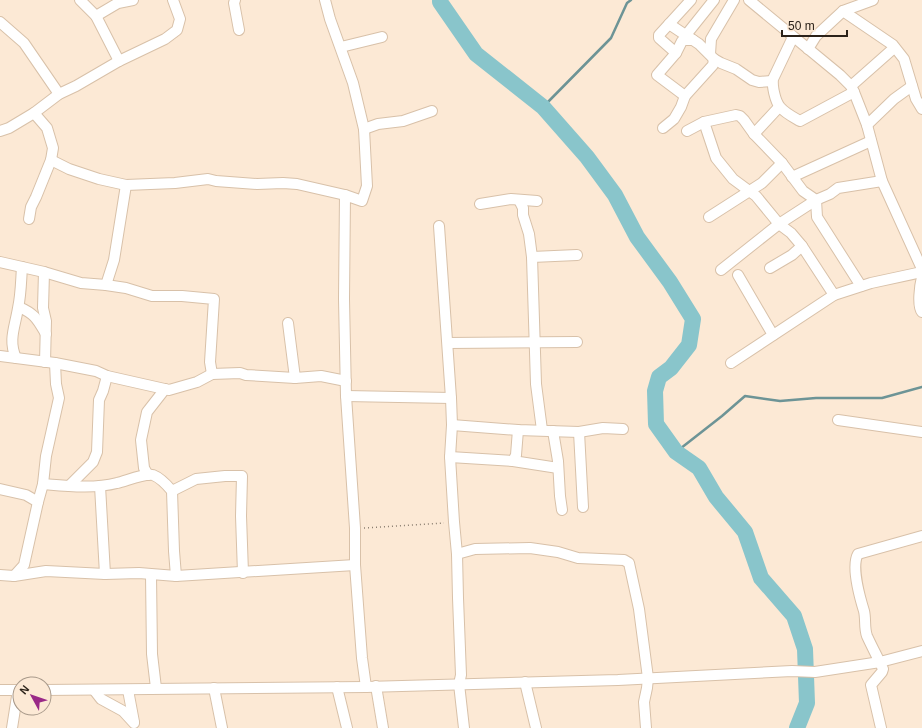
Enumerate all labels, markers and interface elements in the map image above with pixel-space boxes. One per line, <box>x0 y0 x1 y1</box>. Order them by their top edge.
scale bar <box>782 12 847 38</box>
text: 50 m <box>788 19 815 33</box>
north arrow <box>12 676 52 716</box>
text: N <box>17 683 32 696</box>

